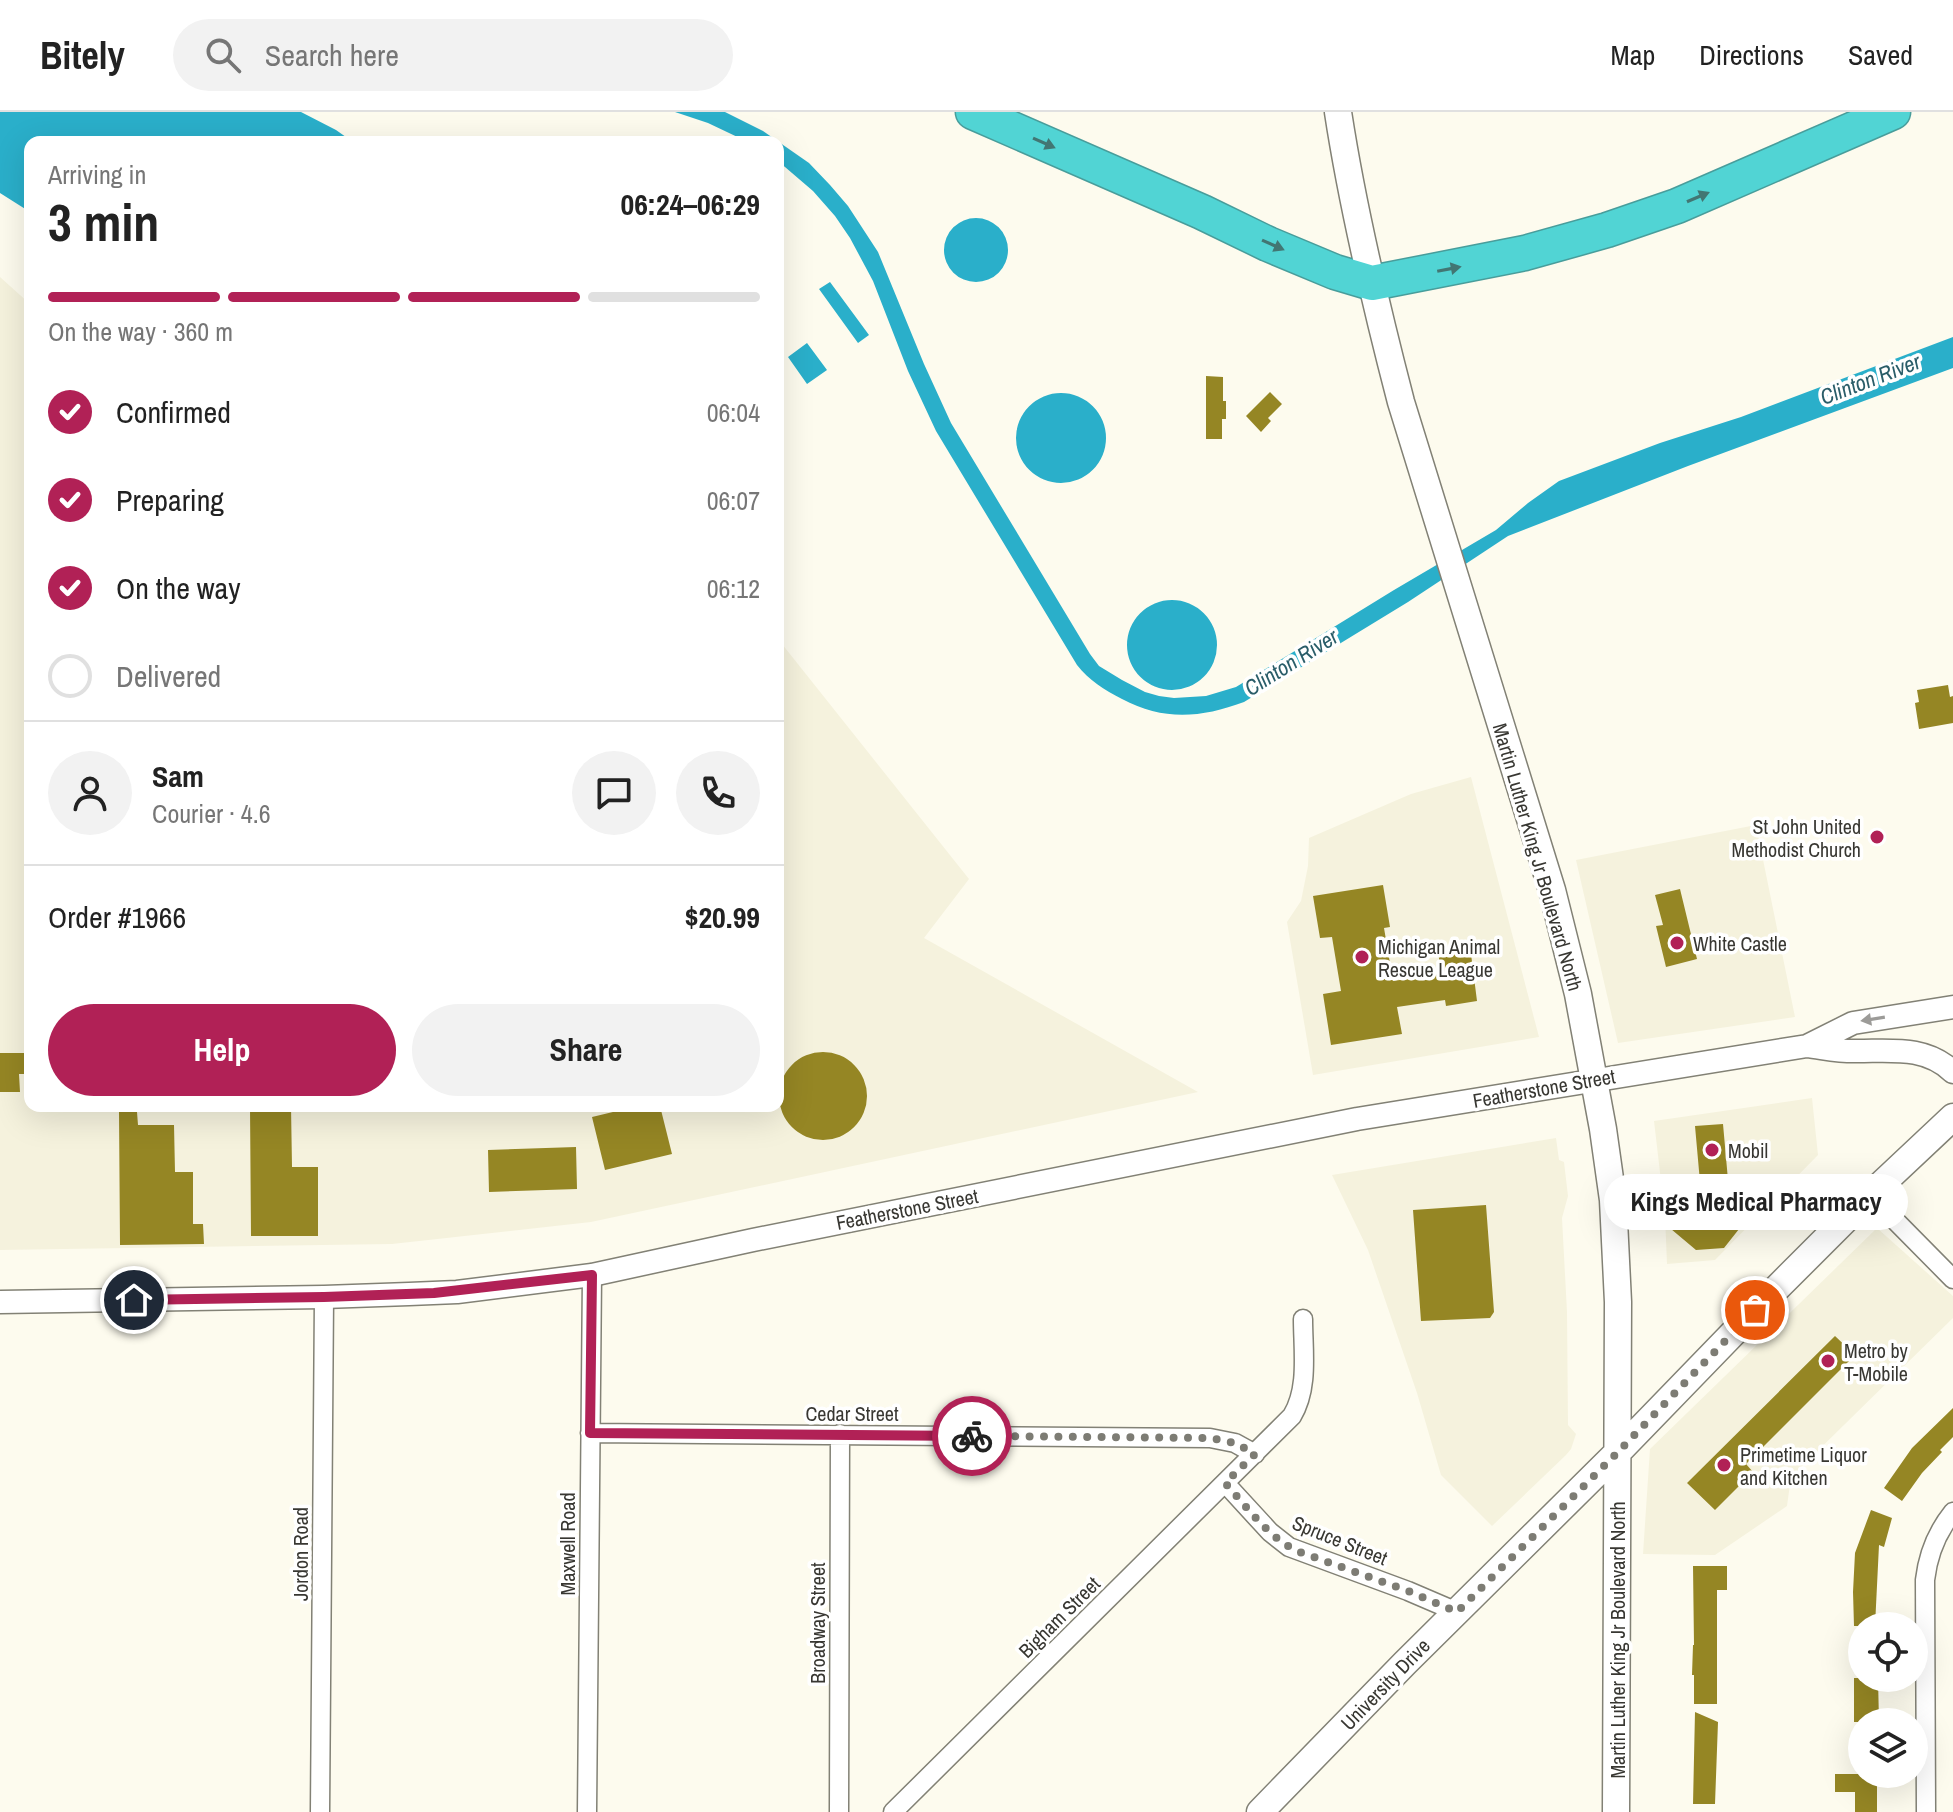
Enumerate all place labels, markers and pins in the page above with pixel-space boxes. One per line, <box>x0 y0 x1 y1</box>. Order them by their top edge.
place label: St John United Methodist Church <box>1732 813 1861 863</box>
marker: St John United Methodist Church <box>1868 828 1886 846</box>
place label: White Castle <box>1693 930 1787 957</box>
place label: Michigan Animal Rescue League <box>1378 933 1500 983</box>
marker: White Castle <box>1668 934 1686 952</box>
marker: Michigan Animal Rescue League <box>1353 948 1371 966</box>
place label: Mobil <box>1728 1137 1768 1164</box>
marker: Mobil <box>1703 1141 1721 1159</box>
callout: Kings Medical Pharmacy <box>1603 1174 1907 1230</box>
pin <box>100 1266 168 1334</box>
pin <box>1721 1276 1789 1344</box>
place label: Metro by T-Mobile <box>1844 1337 1909 1387</box>
marker: Metro by T-Mobile <box>1819 1352 1837 1370</box>
place label: Primetime Liquor and Kitchen <box>1740 1441 1867 1491</box>
marker: Primetime Liquor and Kitchen <box>1715 1456 1733 1474</box>

